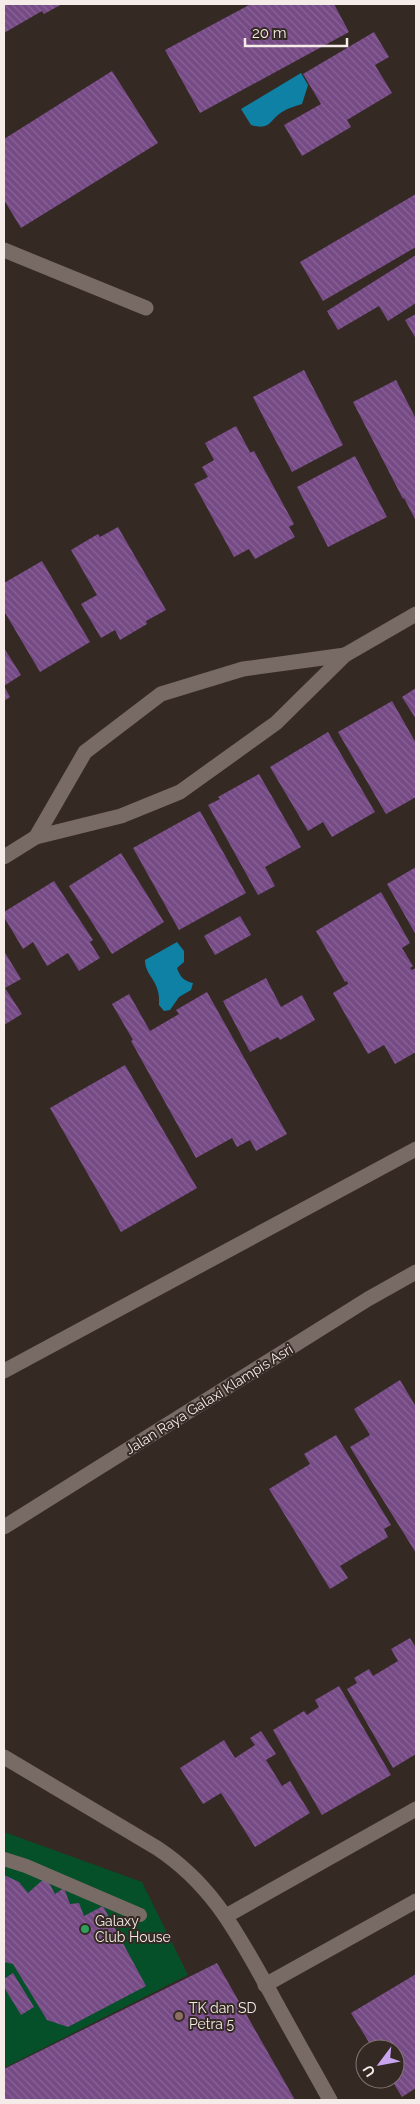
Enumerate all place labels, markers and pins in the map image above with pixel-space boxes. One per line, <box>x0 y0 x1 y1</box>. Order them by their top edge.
place label: Galaxy Club House <box>95 1913 171 1945</box>
marker: Galaxy Club House <box>79 1923 91 1935</box>
place label: TK dan SD Petra 5 <box>189 2000 257 2032</box>
marker: TK dan SD Petra 5 <box>173 2010 185 2022</box>

